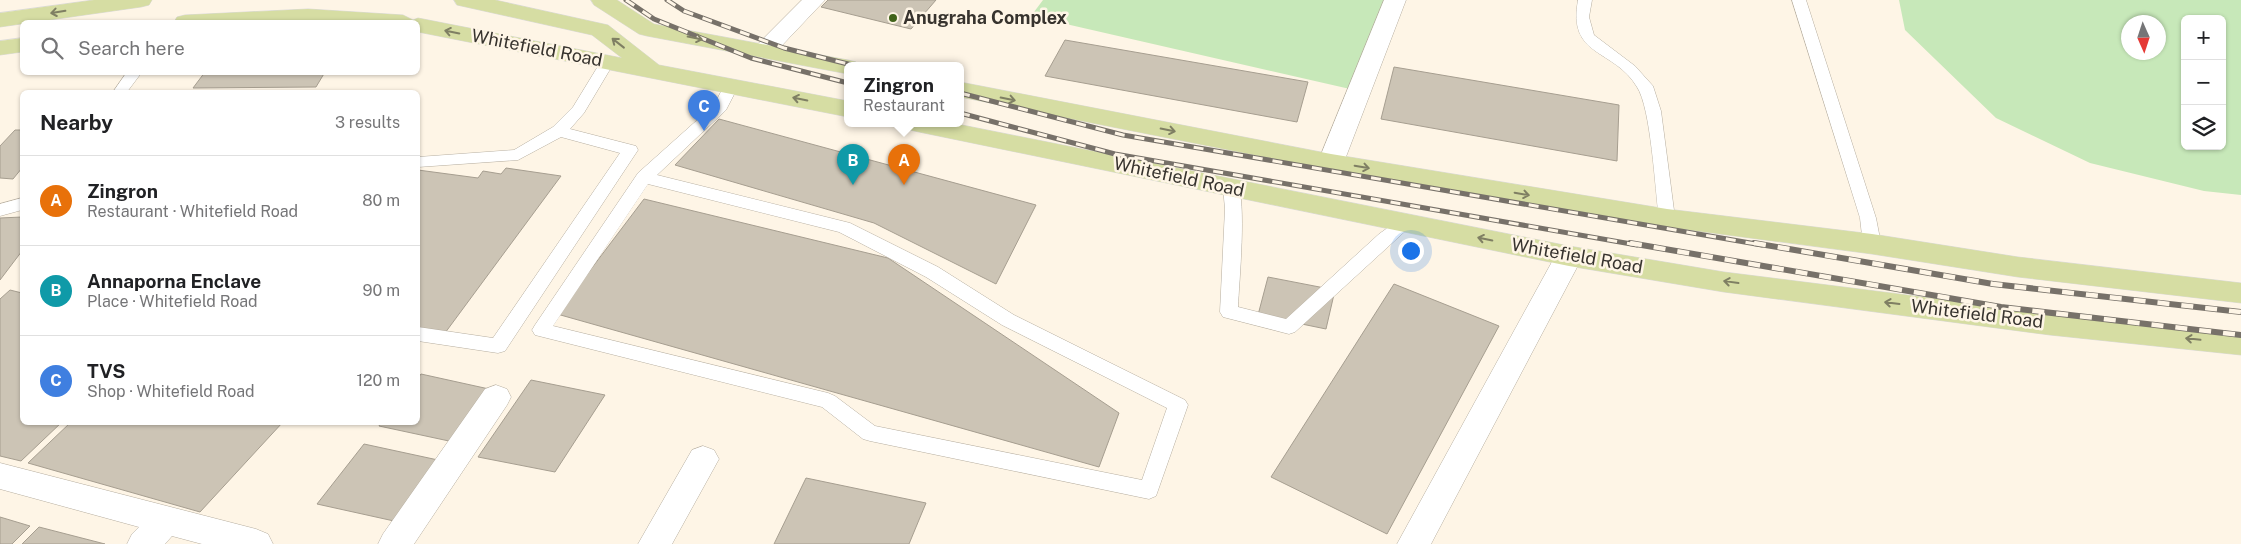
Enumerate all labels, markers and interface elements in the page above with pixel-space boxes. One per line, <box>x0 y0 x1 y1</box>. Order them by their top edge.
one-way arrow <box>50 7 66 17</box>
place label: Anugraha Complex <box>903 7 1067 28</box>
marker: Anugraha Complex <box>887 12 899 24</box>
north arrow <box>2121 15 2166 60</box>
map controls <box>2181 15 2226 150</box>
button: + <box>2181 15 2226 60</box>
search box <box>20 20 420 75</box>
street label: Whitefield Road <box>470 25 604 71</box>
one-way arrow <box>444 26 460 36</box>
icon: search <box>38 34 66 62</box>
one-way arrow <box>687 34 703 43</box>
text: Search here <box>78 37 185 59</box>
one-way arrow <box>611 37 624 48</box>
button: − <box>2181 60 2226 105</box>
popup <box>844 62 964 127</box>
text: Zingron <box>863 74 934 96</box>
pin: C <box>688 90 720 131</box>
one-way arrow <box>792 94 808 104</box>
one-way arrow <box>1000 94 1016 104</box>
text: Restaurant <box>863 96 945 115</box>
button: layers <box>2181 105 2226 150</box>
text: Nearby <box>40 110 113 135</box>
text: 3 results <box>335 113 400 132</box>
one-way arrow <box>1159 126 1175 135</box>
pin: B <box>837 144 869 185</box>
pin: A <box>888 144 920 185</box>
street label: Whitefield Road <box>1112 152 1246 201</box>
one-way arrow <box>1353 162 1369 172</box>
text: Zingron <box>87 180 158 202</box>
one-way arrow <box>1513 189 1529 199</box>
text: A <box>50 191 62 210</box>
text: 80 m <box>362 191 400 210</box>
text: Restaurant · Whitefield Road <box>87 202 298 221</box>
one-way arrow <box>1477 234 1493 243</box>
street label: Whitefield Road <box>1510 234 1644 277</box>
your location <box>1398 238 1424 264</box>
text: Annaporna Enclave <box>87 270 261 292</box>
one-way arrow <box>1723 277 1739 287</box>
text: B <box>51 281 61 300</box>
text: 90 m <box>363 281 400 300</box>
text: Place · Whitefield Road <box>87 292 258 311</box>
street label: Whitefield Road <box>1910 295 2044 332</box>
one-way arrow <box>1884 298 1900 308</box>
one-way arrow <box>2185 334 2201 344</box>
text: TVS <box>87 360 125 382</box>
text: C <box>50 371 62 390</box>
text: 120 m <box>356 371 400 390</box>
text: Shop · Whitefield Road <box>87 382 255 401</box>

